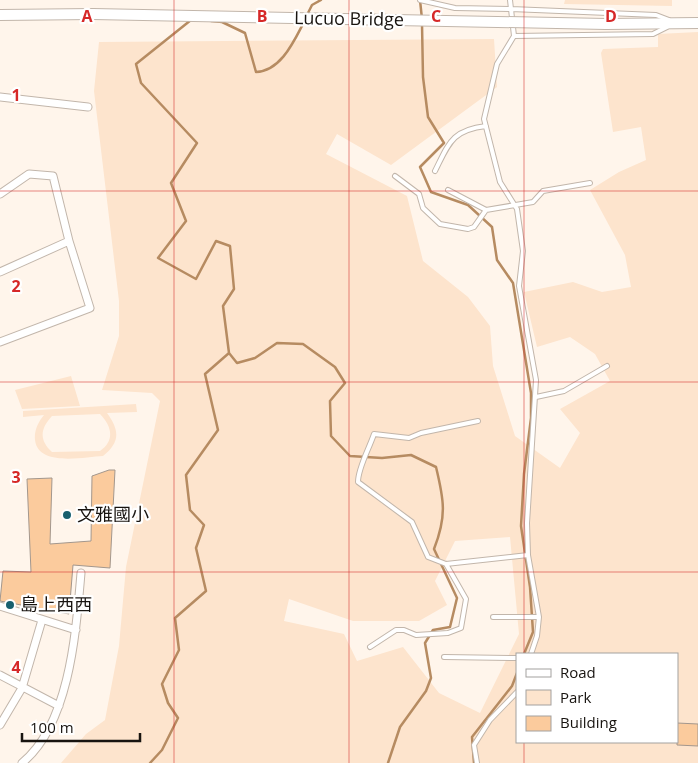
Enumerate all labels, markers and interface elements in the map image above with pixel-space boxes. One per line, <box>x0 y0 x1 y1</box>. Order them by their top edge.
text: A <box>81 5 93 27</box>
text: B <box>257 5 267 27</box>
street label: Lucuo Bridge <box>294 5 404 31</box>
text: C <box>431 5 441 27</box>
text: D <box>605 5 617 27</box>
text: 1 <box>11 84 21 106</box>
text: 2 <box>11 275 21 297</box>
text: 3 <box>11 466 21 488</box>
place label: 文雅國小 <box>77 502 149 526</box>
marker: 文雅國小 <box>61 509 73 521</box>
place label: 島上西西 <box>20 592 92 616</box>
marker: 島上西西 <box>4 599 16 611</box>
legend <box>516 653 678 743</box>
text: 4 <box>11 656 21 678</box>
text: Road <box>560 662 596 682</box>
text: Park <box>560 687 591 707</box>
scale bar <box>22 710 140 742</box>
text: Building <box>560 712 617 732</box>
text: 100 m <box>30 717 74 737</box>

